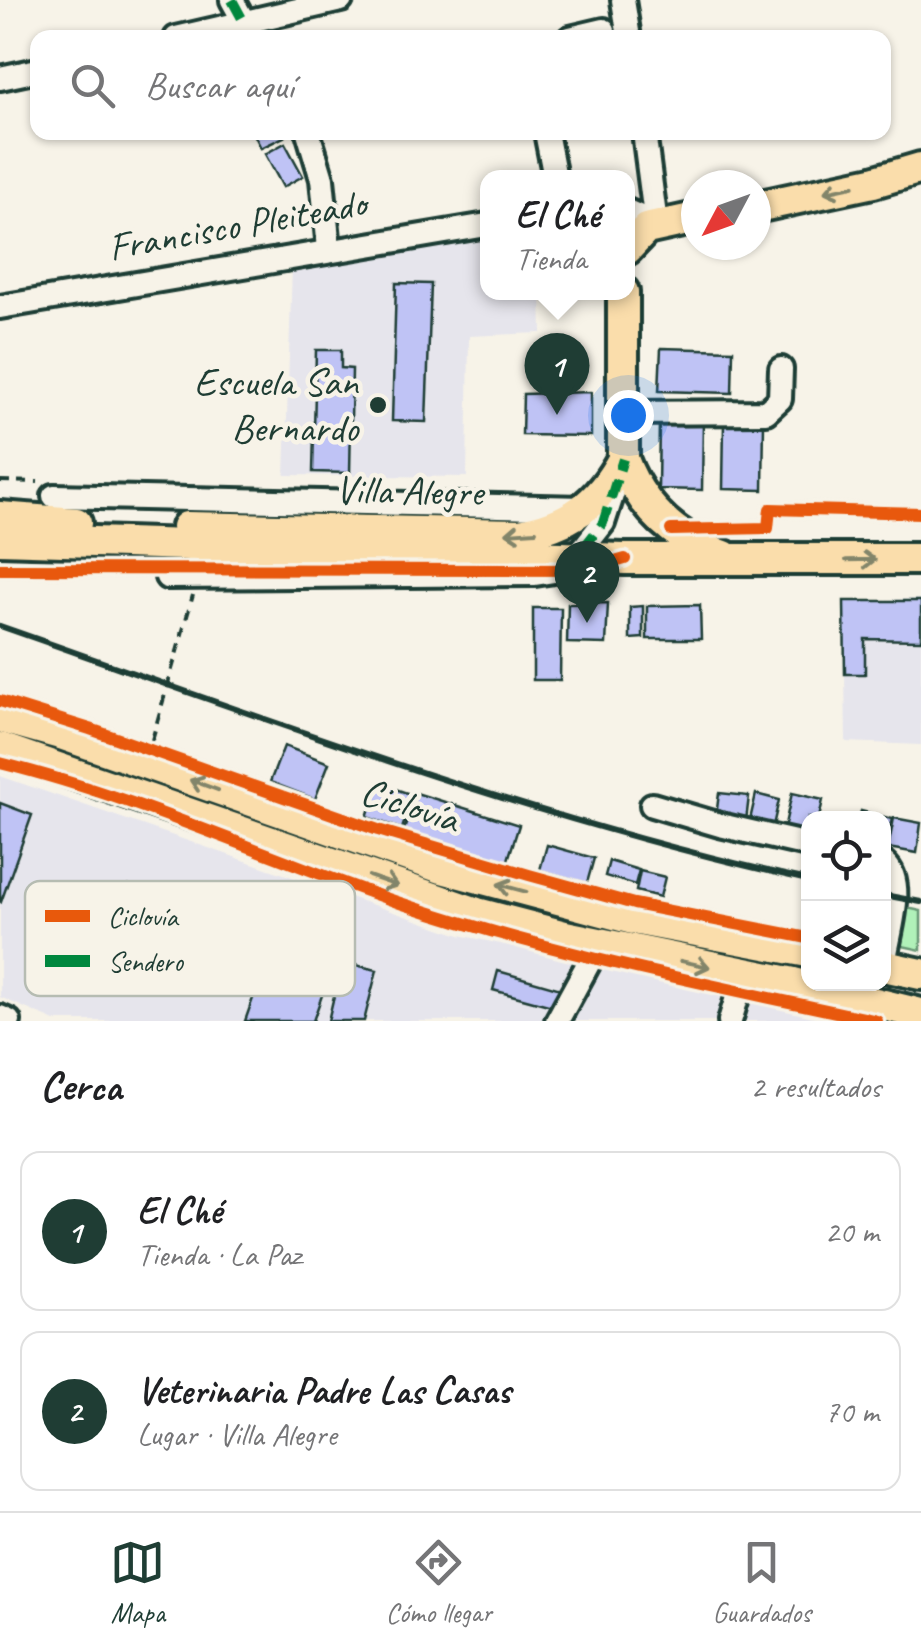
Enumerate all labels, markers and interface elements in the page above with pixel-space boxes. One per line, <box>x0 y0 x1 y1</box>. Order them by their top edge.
search box <box>30 30 891 140</box>
icon: search <box>65 58 120 113</box>
text: Buscar aquí <box>145 62 294 109</box>
popup <box>480 170 635 300</box>
north arrow <box>681 170 771 260</box>
street label: Francisco Pleiteado <box>104 177 374 272</box>
one-way arrow <box>824 181 856 200</box>
text: El Ché <box>515 191 600 238</box>
text: Tienda <box>515 238 586 279</box>
pin: 1 <box>524 332 590 415</box>
place label: Escuela San Bernardo <box>194 357 360 453</box>
your location <box>603 390 654 441</box>
marker: Escuela San Bernardo <box>367 394 389 416</box>
street label: Villa Alegre <box>335 465 486 517</box>
one-way arrow <box>505 522 537 541</box>
pin: 2 <box>554 540 620 623</box>
one-way arrow <box>844 550 876 569</box>
street label: Ciclovía <box>355 766 468 845</box>
one-way arrow <box>188 774 220 792</box>
map controls <box>801 811 891 991</box>
button: locate <box>801 811 891 901</box>
one-way arrow <box>367 873 398 891</box>
one-way arrow <box>497 878 528 896</box>
legend <box>25 881 355 996</box>
text: Ciclovía <box>108 899 180 934</box>
button: layers <box>801 901 891 991</box>
text: Sendero <box>108 944 185 979</box>
one-way arrow <box>678 956 710 974</box>
text: Cerca <box>40 1060 122 1113</box>
text: 2 resultados <box>750 1066 881 1107</box>
text: El Ché <box>137 1187 221 1234</box>
text: 1 <box>67 1211 82 1252</box>
text: 20 m <box>825 1211 879 1252</box>
text: Tienda · La Paz <box>137 1234 301 1275</box>
text: Veterinaria Padre Las Casas <box>137 1367 511 1414</box>
text: 2 <box>67 1391 82 1432</box>
text: 70 m <box>825 1391 879 1432</box>
text: Lugar · Villa Alegre <box>137 1414 337 1455</box>
tab: Mapa <box>110 1535 165 1630</box>
tab: Cómo llegar <box>386 1535 492 1630</box>
tab: Guardados <box>712 1535 811 1630</box>

